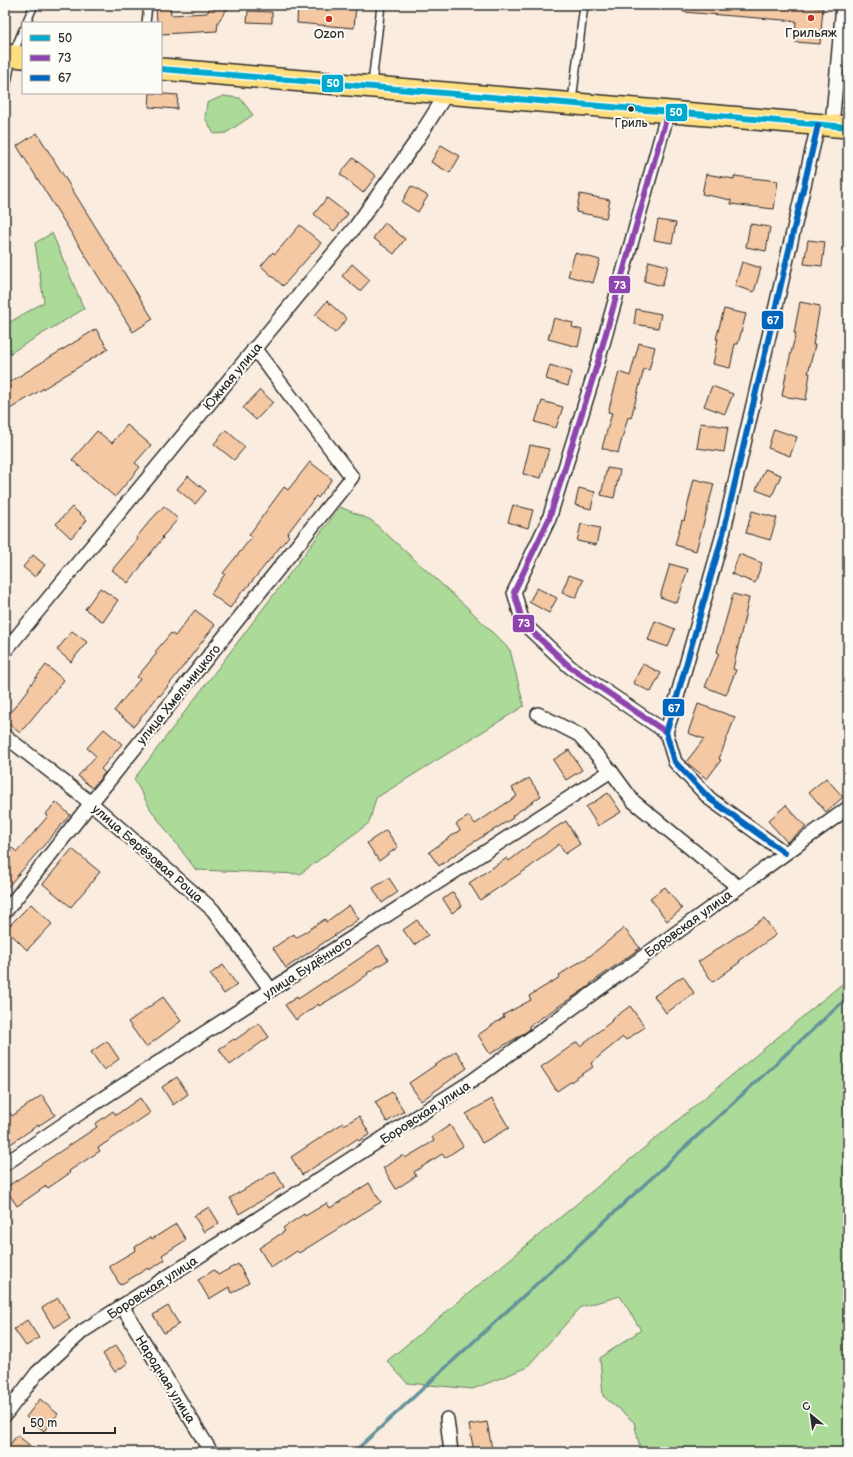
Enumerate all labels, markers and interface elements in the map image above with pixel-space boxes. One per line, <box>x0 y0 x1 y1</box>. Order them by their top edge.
marker: Грильяж <box>806 13 816 23</box>
marker: Ozon <box>324 14 334 24</box>
legend <box>22 22 162 94</box>
place label: Грильяж <box>785 25 838 41</box>
place label: Ozon <box>314 26 344 42</box>
text: 50 <box>58 31 72 46</box>
text: 73 <box>58 51 71 66</box>
text: 67 <box>58 71 71 86</box>
line badge: 50 <box>321 74 344 93</box>
text: 50 <box>326 77 340 90</box>
line badge: 50 <box>665 103 688 122</box>
marker: Гриль <box>626 104 636 114</box>
text: 50 <box>669 106 683 119</box>
place label: Гриль <box>615 116 647 131</box>
line badge: 73 <box>608 275 631 294</box>
text: 73 <box>614 279 627 292</box>
line badge: 67 <box>761 310 784 330</box>
text: 67 <box>767 314 779 327</box>
street label: Южная улица <box>200 339 266 414</box>
line badge: 73 <box>512 614 535 633</box>
text: 73 <box>518 617 531 630</box>
street label: улица Хмельницкого <box>133 641 224 748</box>
line badge: 67 <box>662 698 685 717</box>
text: 67 <box>668 702 680 715</box>
street label: улица Берёзовая Роща <box>89 801 206 907</box>
street label: Боровская улица <box>642 887 736 961</box>
street label: улица Будённого <box>260 933 355 1002</box>
street label: Боровская улица <box>378 1078 474 1148</box>
street label: Боровская улица <box>105 1253 201 1323</box>
street label: Народная улица <box>132 1333 199 1427</box>
north arrow <box>791 1395 831 1435</box>
text: С <box>800 1399 813 1414</box>
scale bar <box>24 1409 115 1435</box>
text: 50 m <box>30 1416 57 1431</box>

